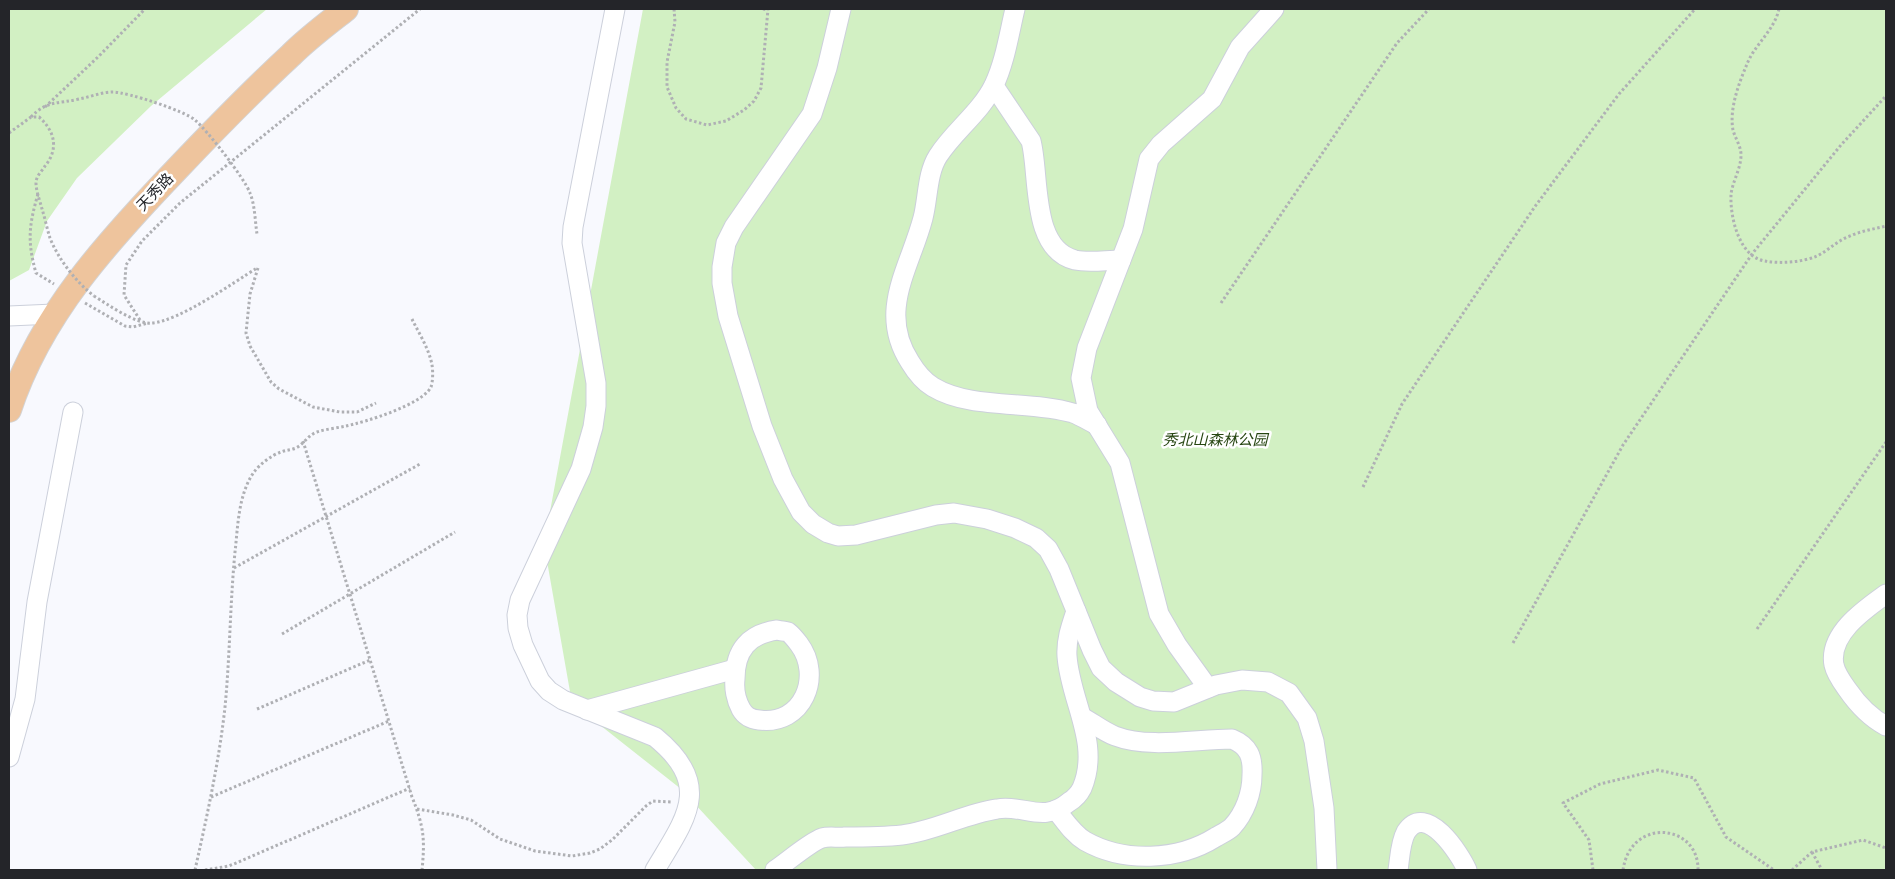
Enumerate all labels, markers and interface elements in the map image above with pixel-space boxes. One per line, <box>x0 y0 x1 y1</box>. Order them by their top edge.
street label: 天秀路 <box>132 169 177 214</box>
park label: 秀北山森林公园 <box>1162 430 1269 449</box>

